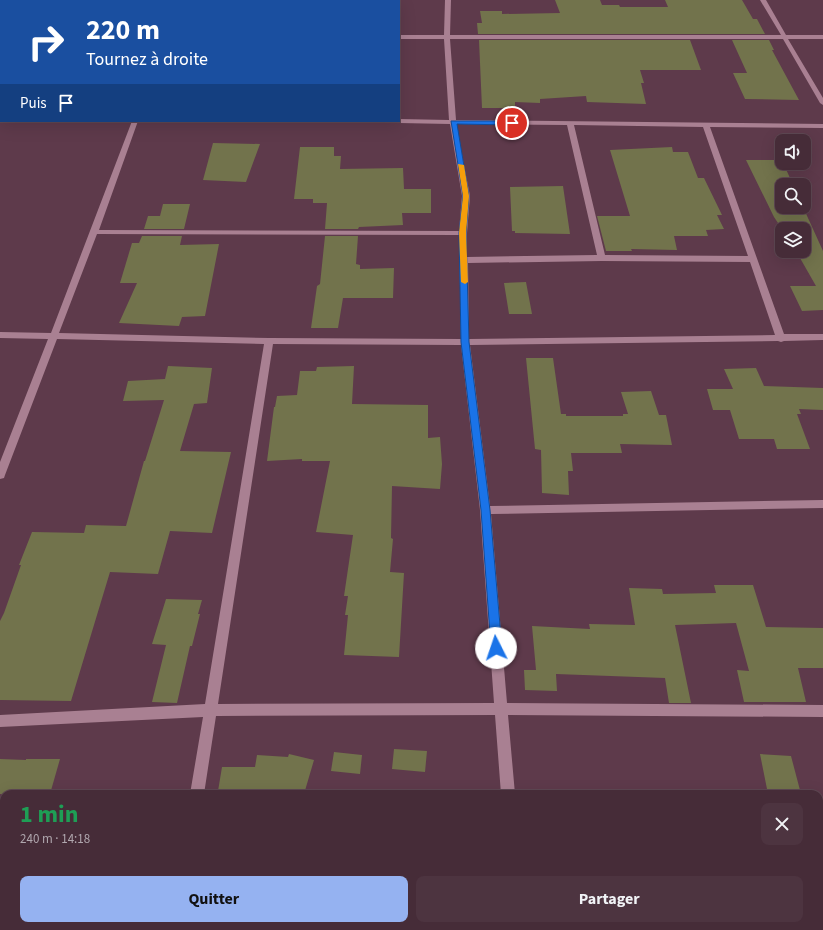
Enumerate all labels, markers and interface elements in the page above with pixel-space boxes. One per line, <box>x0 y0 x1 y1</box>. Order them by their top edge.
text: 220 m <box>86 10 160 50</box>
icon: right <box>20 16 72 68</box>
text: Tournez à droite <box>86 47 208 72</box>
icon: arrive <box>55 92 77 114</box>
text: Puis <box>20 93 47 114</box>
pin <box>495 106 529 140</box>
icon: arrive <box>501 112 523 134</box>
map controls <box>775 134 811 258</box>
button: sound <box>775 134 811 170</box>
button: search <box>775 178 811 214</box>
button: layers <box>775 222 811 258</box>
position arrow <box>475 627 517 669</box>
text: 1 min <box>20 797 78 832</box>
button: close <box>761 803 803 845</box>
text: 240 m · 14:18 <box>20 830 90 848</box>
button: Quitter <box>20 876 408 922</box>
button: Partager <box>416 876 803 922</box>

